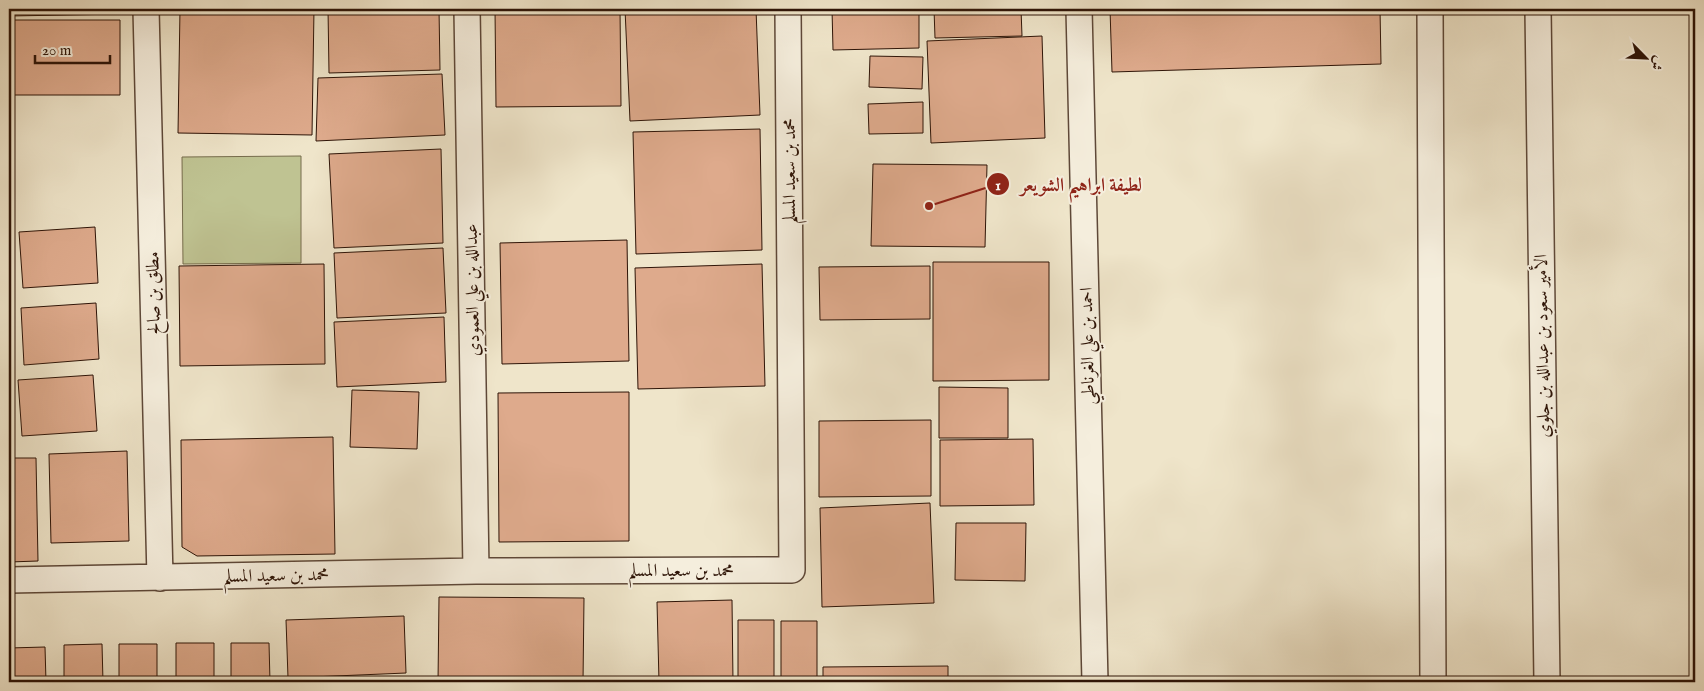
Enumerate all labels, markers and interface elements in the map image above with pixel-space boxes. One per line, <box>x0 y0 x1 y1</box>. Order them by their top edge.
scale bar <box>35 32 110 64</box>
north arrow <box>1622 32 1672 82</box>
text: 20 m <box>42 41 72 60</box>
text: ش <box>1646 53 1668 73</box>
street label: محمد بن سعيد المسلم <box>779 118 807 224</box>
callout: لطيفة ابراهيم الشويعر <box>985 167 1152 201</box>
text: لطيفة ابراهيم الشويعر <box>1018 174 1142 203</box>
text: 1 <box>995 176 1001 195</box>
street label: عبدالله بن علي العمودي <box>461 223 490 357</box>
street label: مطلق بن صالح <box>142 251 170 335</box>
street label: الأمير سعود بن عبدالله بن جلوي <box>1527 254 1559 438</box>
street label: احمد بن علي الغرناطي <box>1076 287 1105 405</box>
street label: محمد بن سعيد المسلم <box>628 560 734 588</box>
street label: محمد بن سعيد المسلم <box>223 564 329 594</box>

